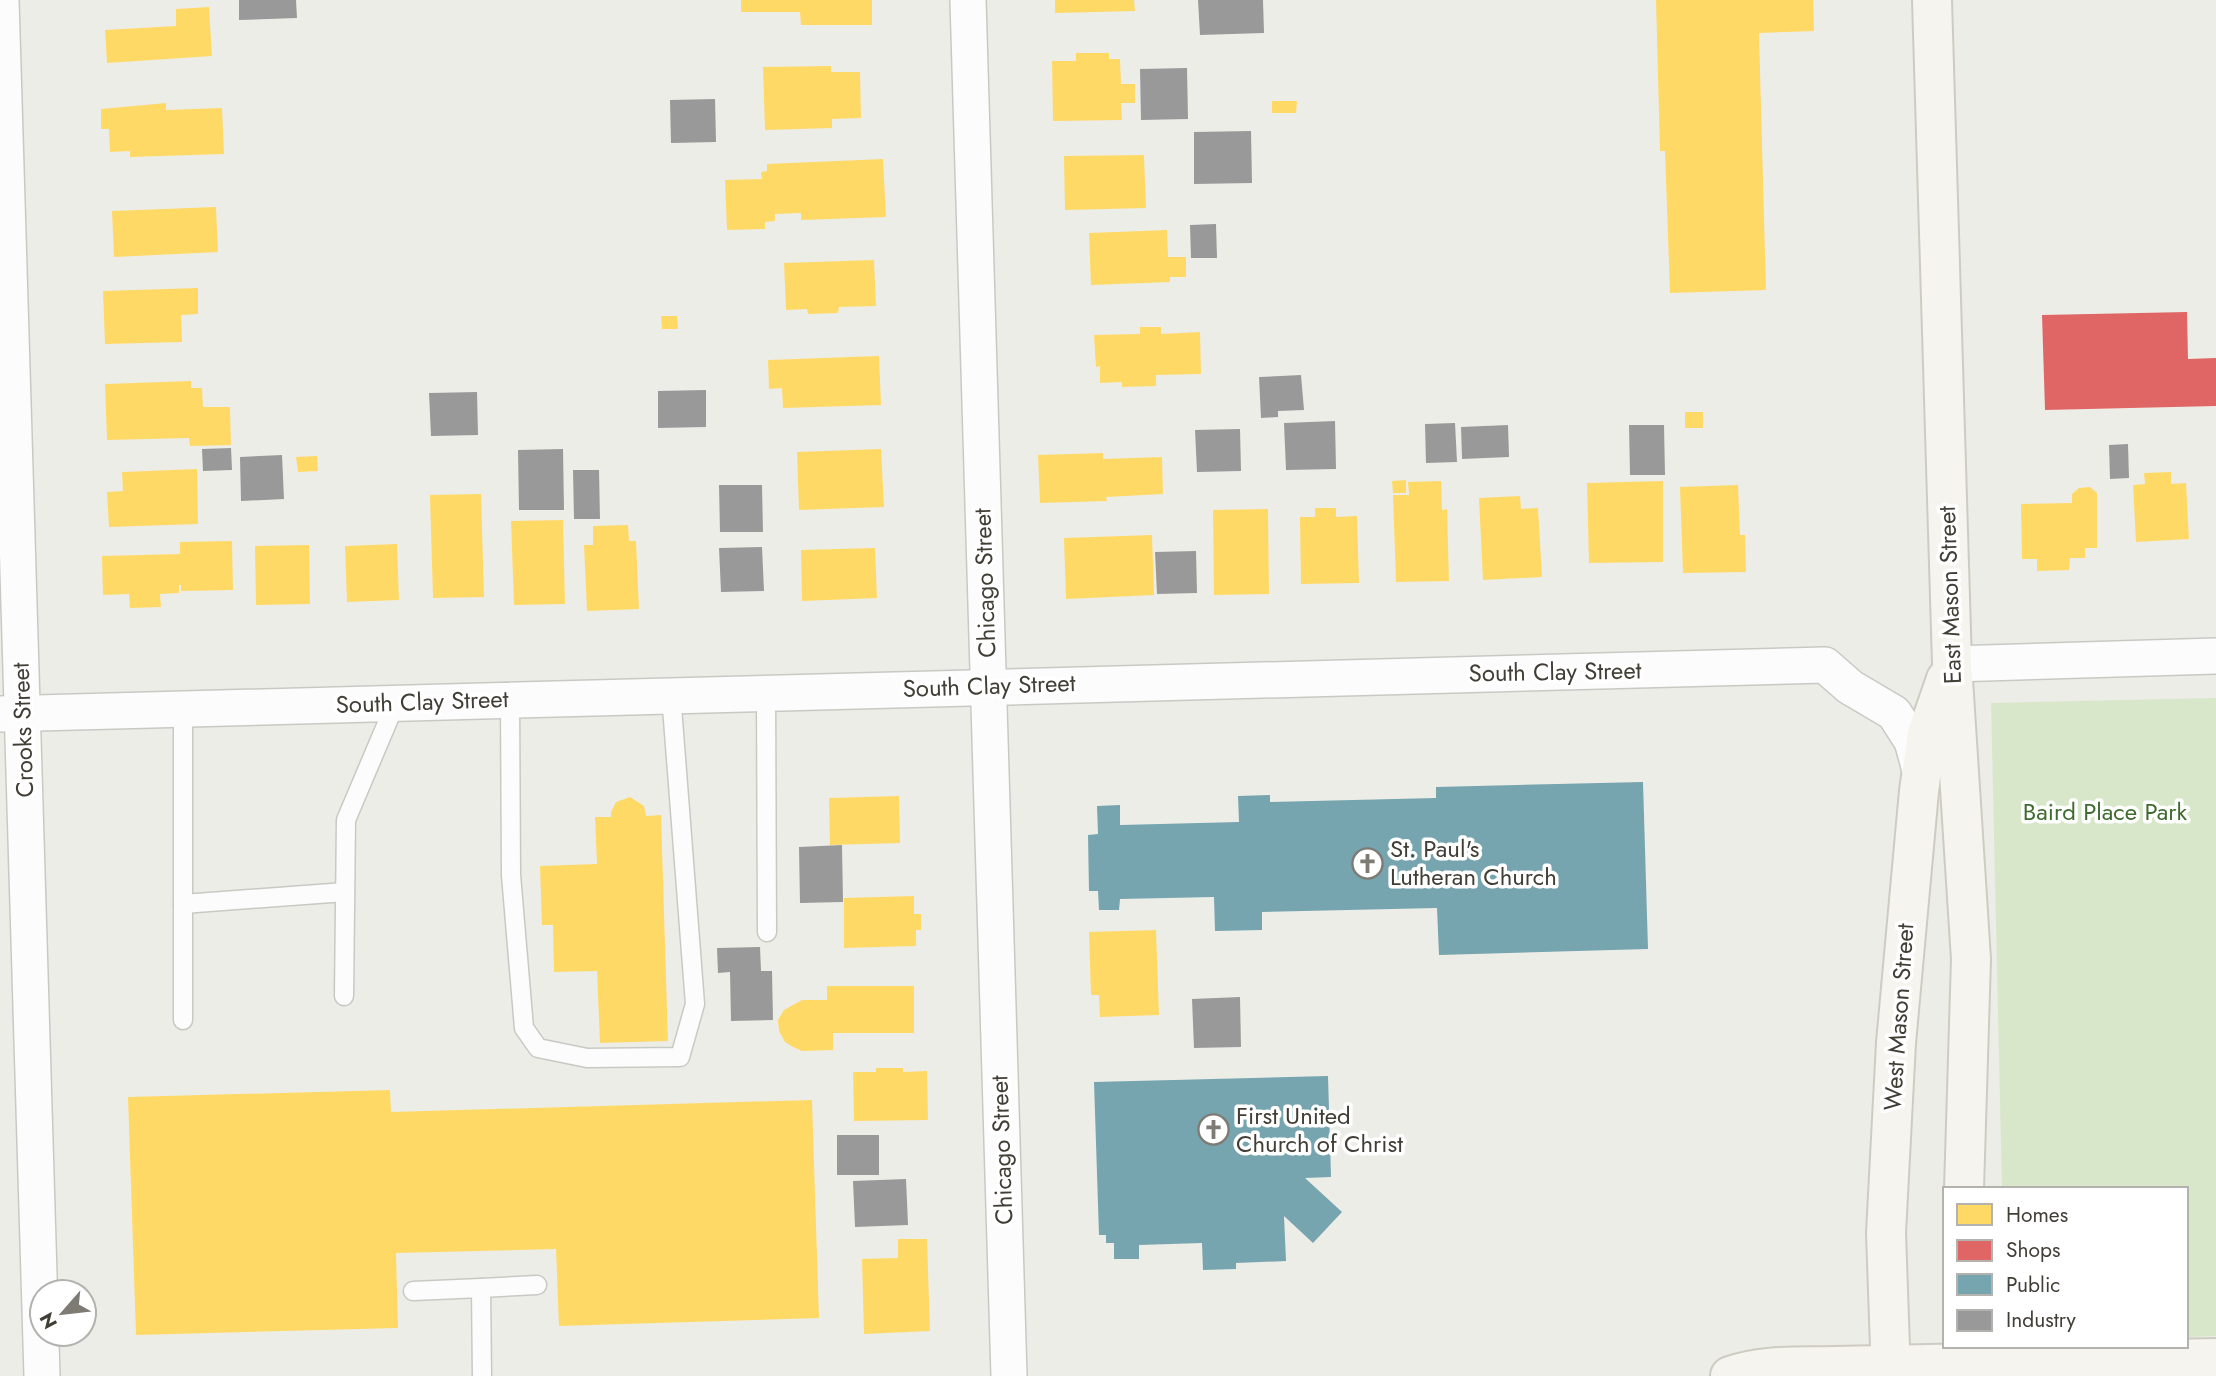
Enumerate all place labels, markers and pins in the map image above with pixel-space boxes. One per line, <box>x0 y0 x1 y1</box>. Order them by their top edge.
place label: St. Paul's Lutheran Church <box>1390 831 1557 894</box>
church icon: St. Paul's Lutheran Church <box>1350 846 1384 880</box>
place label: First United Church of Christ <box>1236 1098 1403 1161</box>
church icon: First United Church of Christ <box>1196 1113 1230 1147</box>

